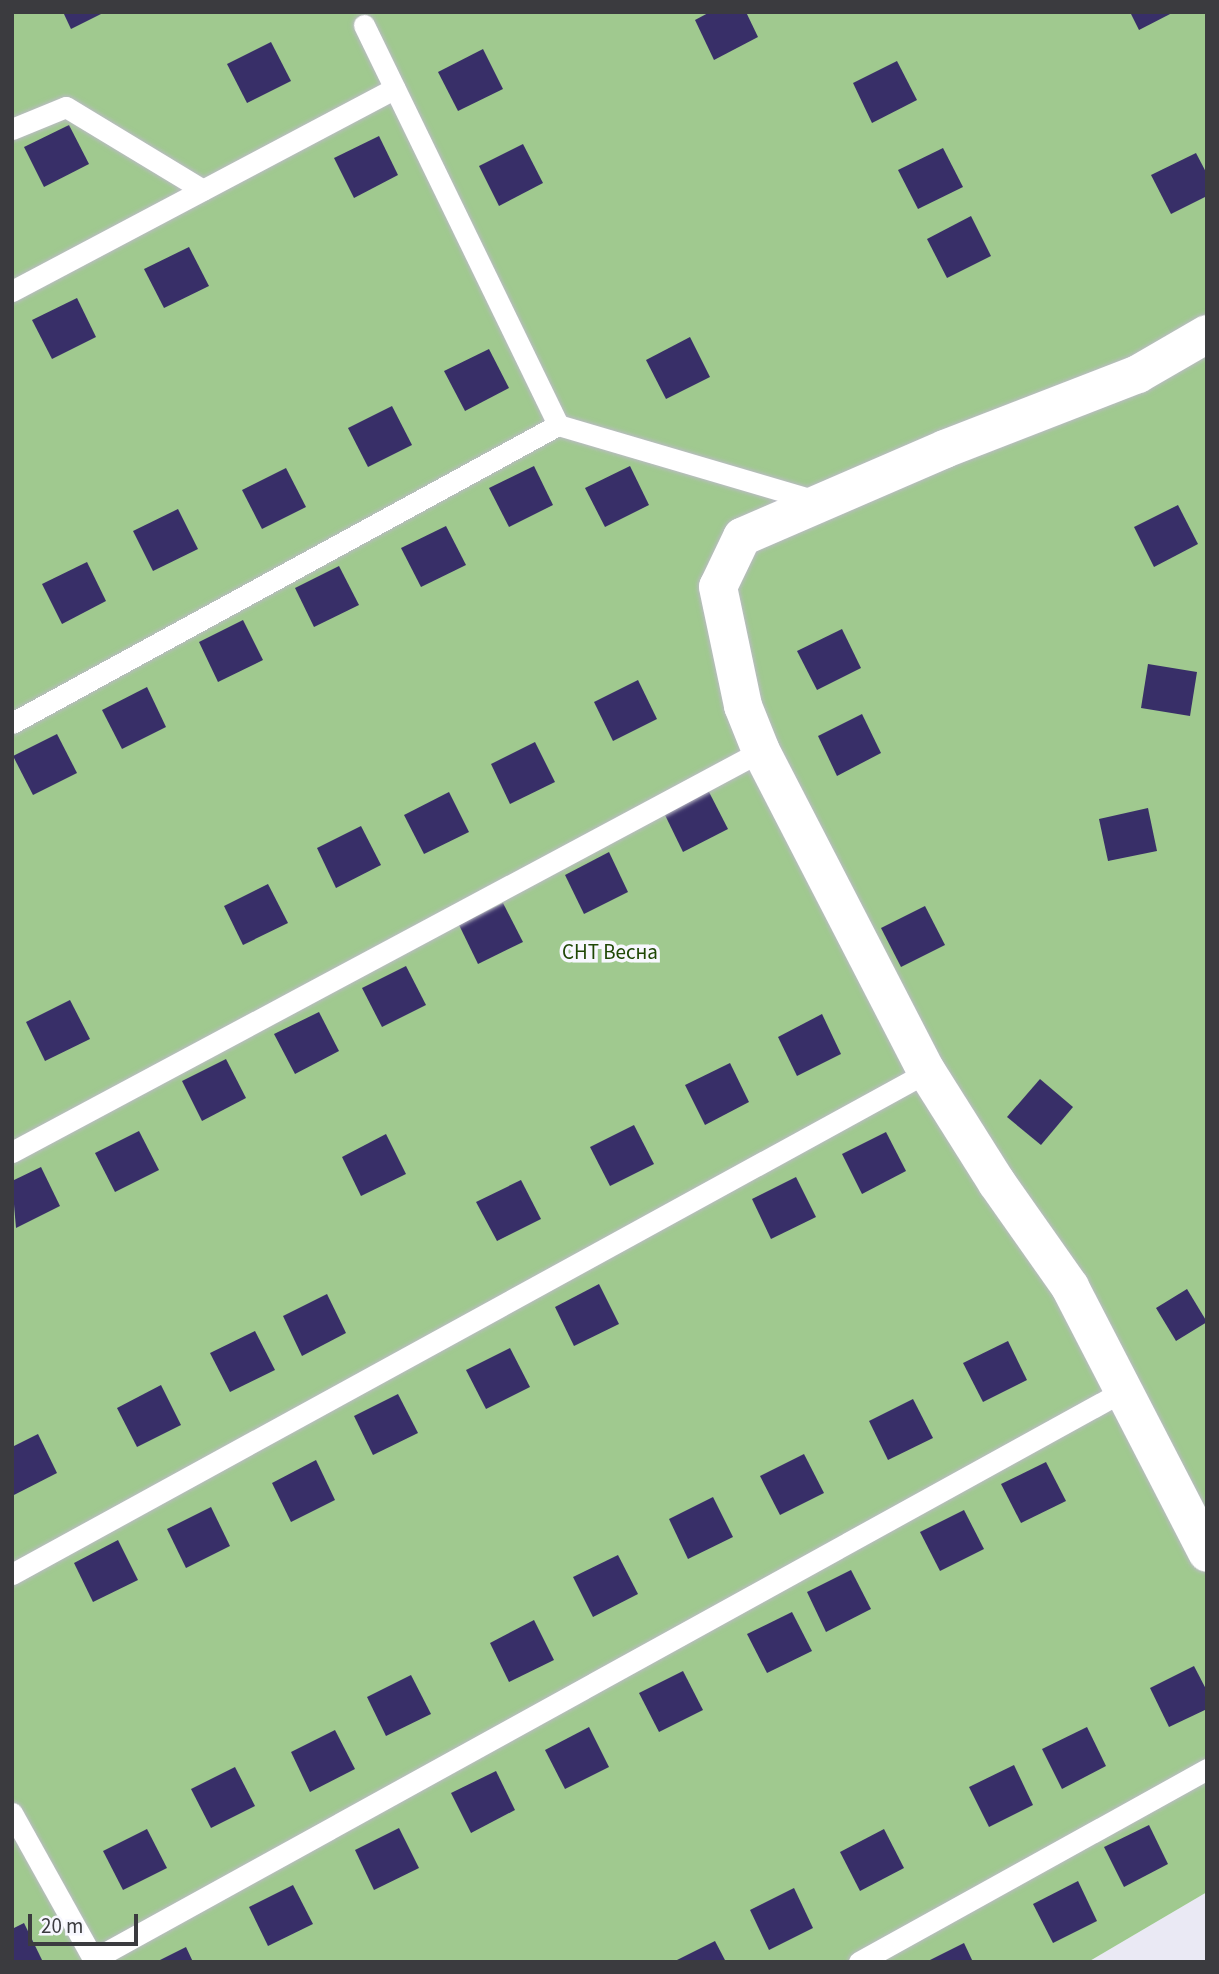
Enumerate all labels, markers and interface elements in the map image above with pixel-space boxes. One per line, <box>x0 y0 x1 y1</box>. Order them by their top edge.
park label: СНТ Весна <box>562 939 658 965</box>
scale bar <box>32 1900 142 1944</box>
text: 20 m <box>41 1911 83 1941</box>

